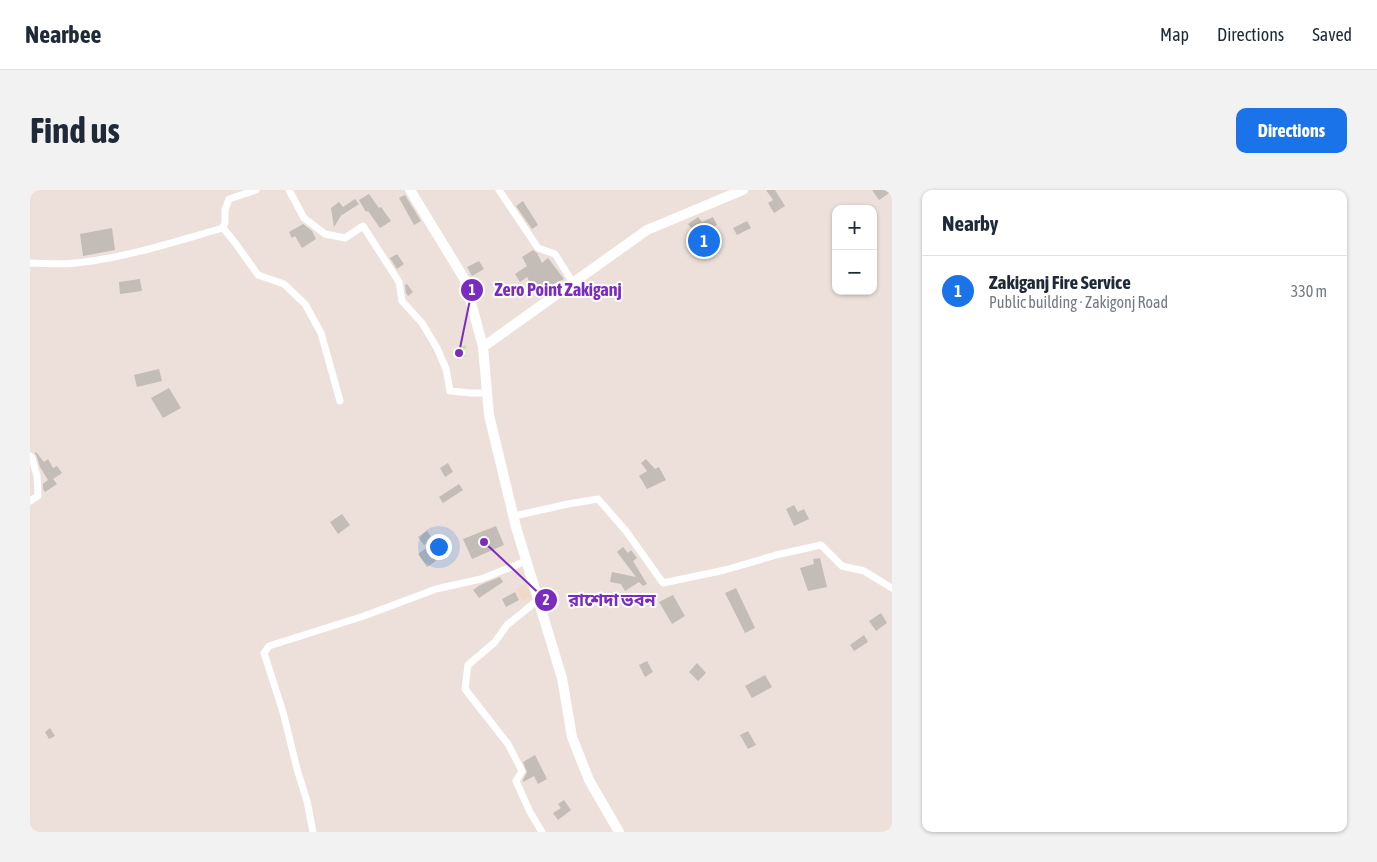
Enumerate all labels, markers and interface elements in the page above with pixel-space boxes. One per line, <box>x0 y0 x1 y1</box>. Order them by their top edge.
text: Nearbee <box>25 21 101 48</box>
text: Map <box>1160 24 1189 45</box>
text: Directions <box>1217 24 1284 45</box>
text: Saved <box>1312 24 1352 45</box>
button: Directions <box>1236 108 1347 153</box>
text: Find us <box>30 110 120 150</box>
map controls <box>832 205 877 295</box>
button: + <box>832 205 877 250</box>
text: Nearby <box>942 211 998 235</box>
pin: 1 <box>688 222 720 260</box>
button: − <box>832 250 877 295</box>
text: Zakiganj Fire Service <box>989 271 1131 293</box>
callout: Zero Point Zakiganj <box>459 273 631 306</box>
text: Zero Point Zakiganj <box>494 279 622 300</box>
text: 1 <box>468 281 476 298</box>
text: 1 <box>954 282 962 300</box>
text: 330 m <box>1291 282 1327 300</box>
text: Public building · Zakigonj Road <box>989 293 1168 311</box>
your location <box>426 534 452 560</box>
callout: রাশেদা ভবন <box>533 583 666 616</box>
text: রাশেদা ভবন <box>567 589 657 610</box>
text: 2 <box>542 591 550 608</box>

